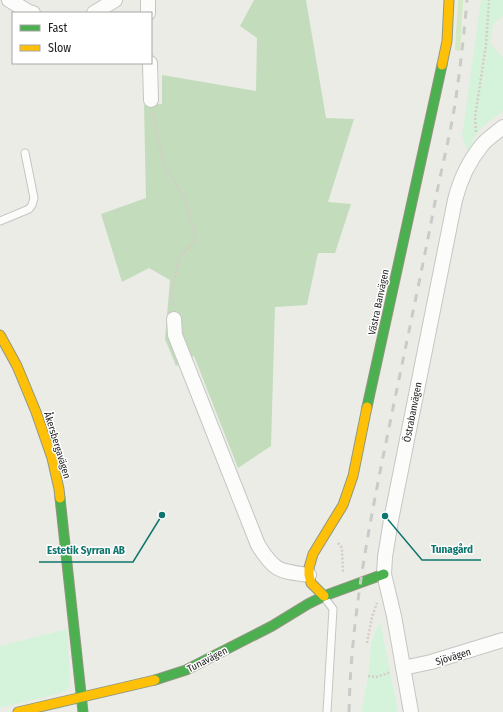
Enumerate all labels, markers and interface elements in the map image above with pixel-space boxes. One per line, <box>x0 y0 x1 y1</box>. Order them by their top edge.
legend <box>12 12 152 64</box>
text: Fast <box>48 21 67 35</box>
text: Slow <box>48 41 71 55</box>
street label: Västra Banvägen <box>366 268 392 336</box>
street label: Östrabanvägen <box>400 381 425 443</box>
street label: Åkersbergavägen <box>41 410 75 480</box>
callout: Tunagård <box>422 537 481 560</box>
callout: Estetik Syrran AB <box>39 539 133 562</box>
text: Tunagård <box>431 543 473 556</box>
text: Estetik Syrran AB <box>47 544 125 557</box>
street label: Tunavägen <box>185 645 229 675</box>
street label: Sjövägen <box>434 646 473 668</box>

